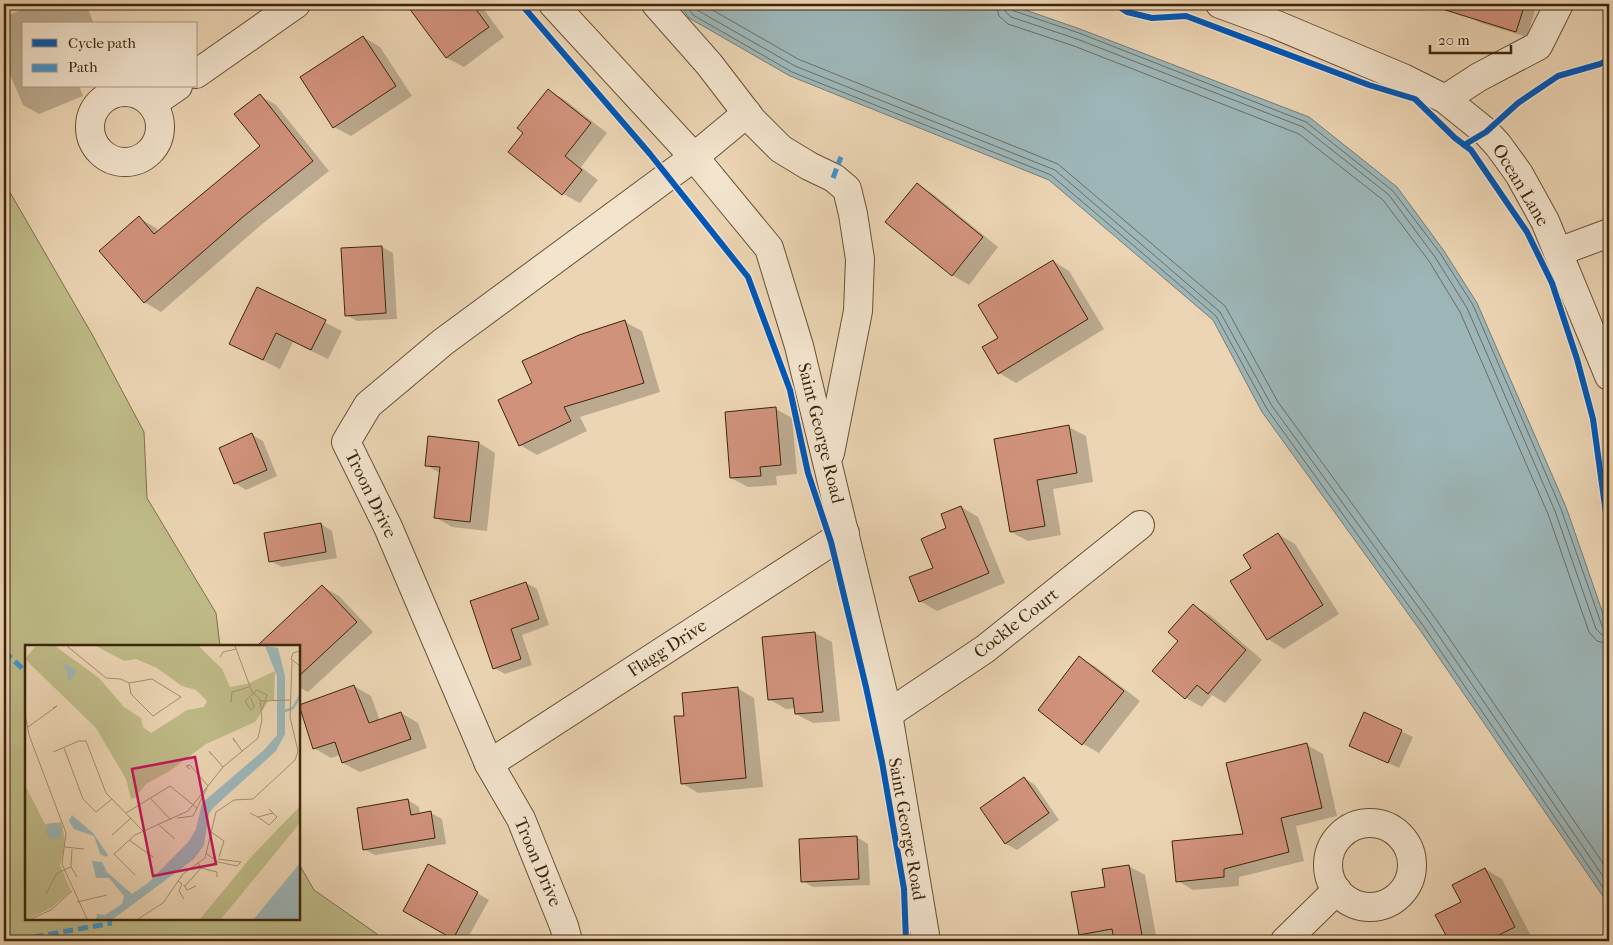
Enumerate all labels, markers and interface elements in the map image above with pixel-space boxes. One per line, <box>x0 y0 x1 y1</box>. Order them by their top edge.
legend <box>22 22 198 88</box>
scale bar <box>1430 22 1512 54</box>
text: 20 m <box>1438 31 1470 49</box>
text: Cycle path <box>68 34 136 52</box>
text: Path <box>68 58 98 76</box>
street label: Ocean Lane <box>1488 140 1553 230</box>
street label: Saint George Road <box>793 361 848 506</box>
street label: Troon Drive <box>340 447 401 542</box>
street label: Cockle Court <box>970 584 1063 663</box>
street label: Flagg Drive <box>624 615 711 682</box>
inset map <box>25 645 300 920</box>
street label: Saint George Road <box>884 756 929 902</box>
street label: Troon Drive <box>509 814 566 910</box>

